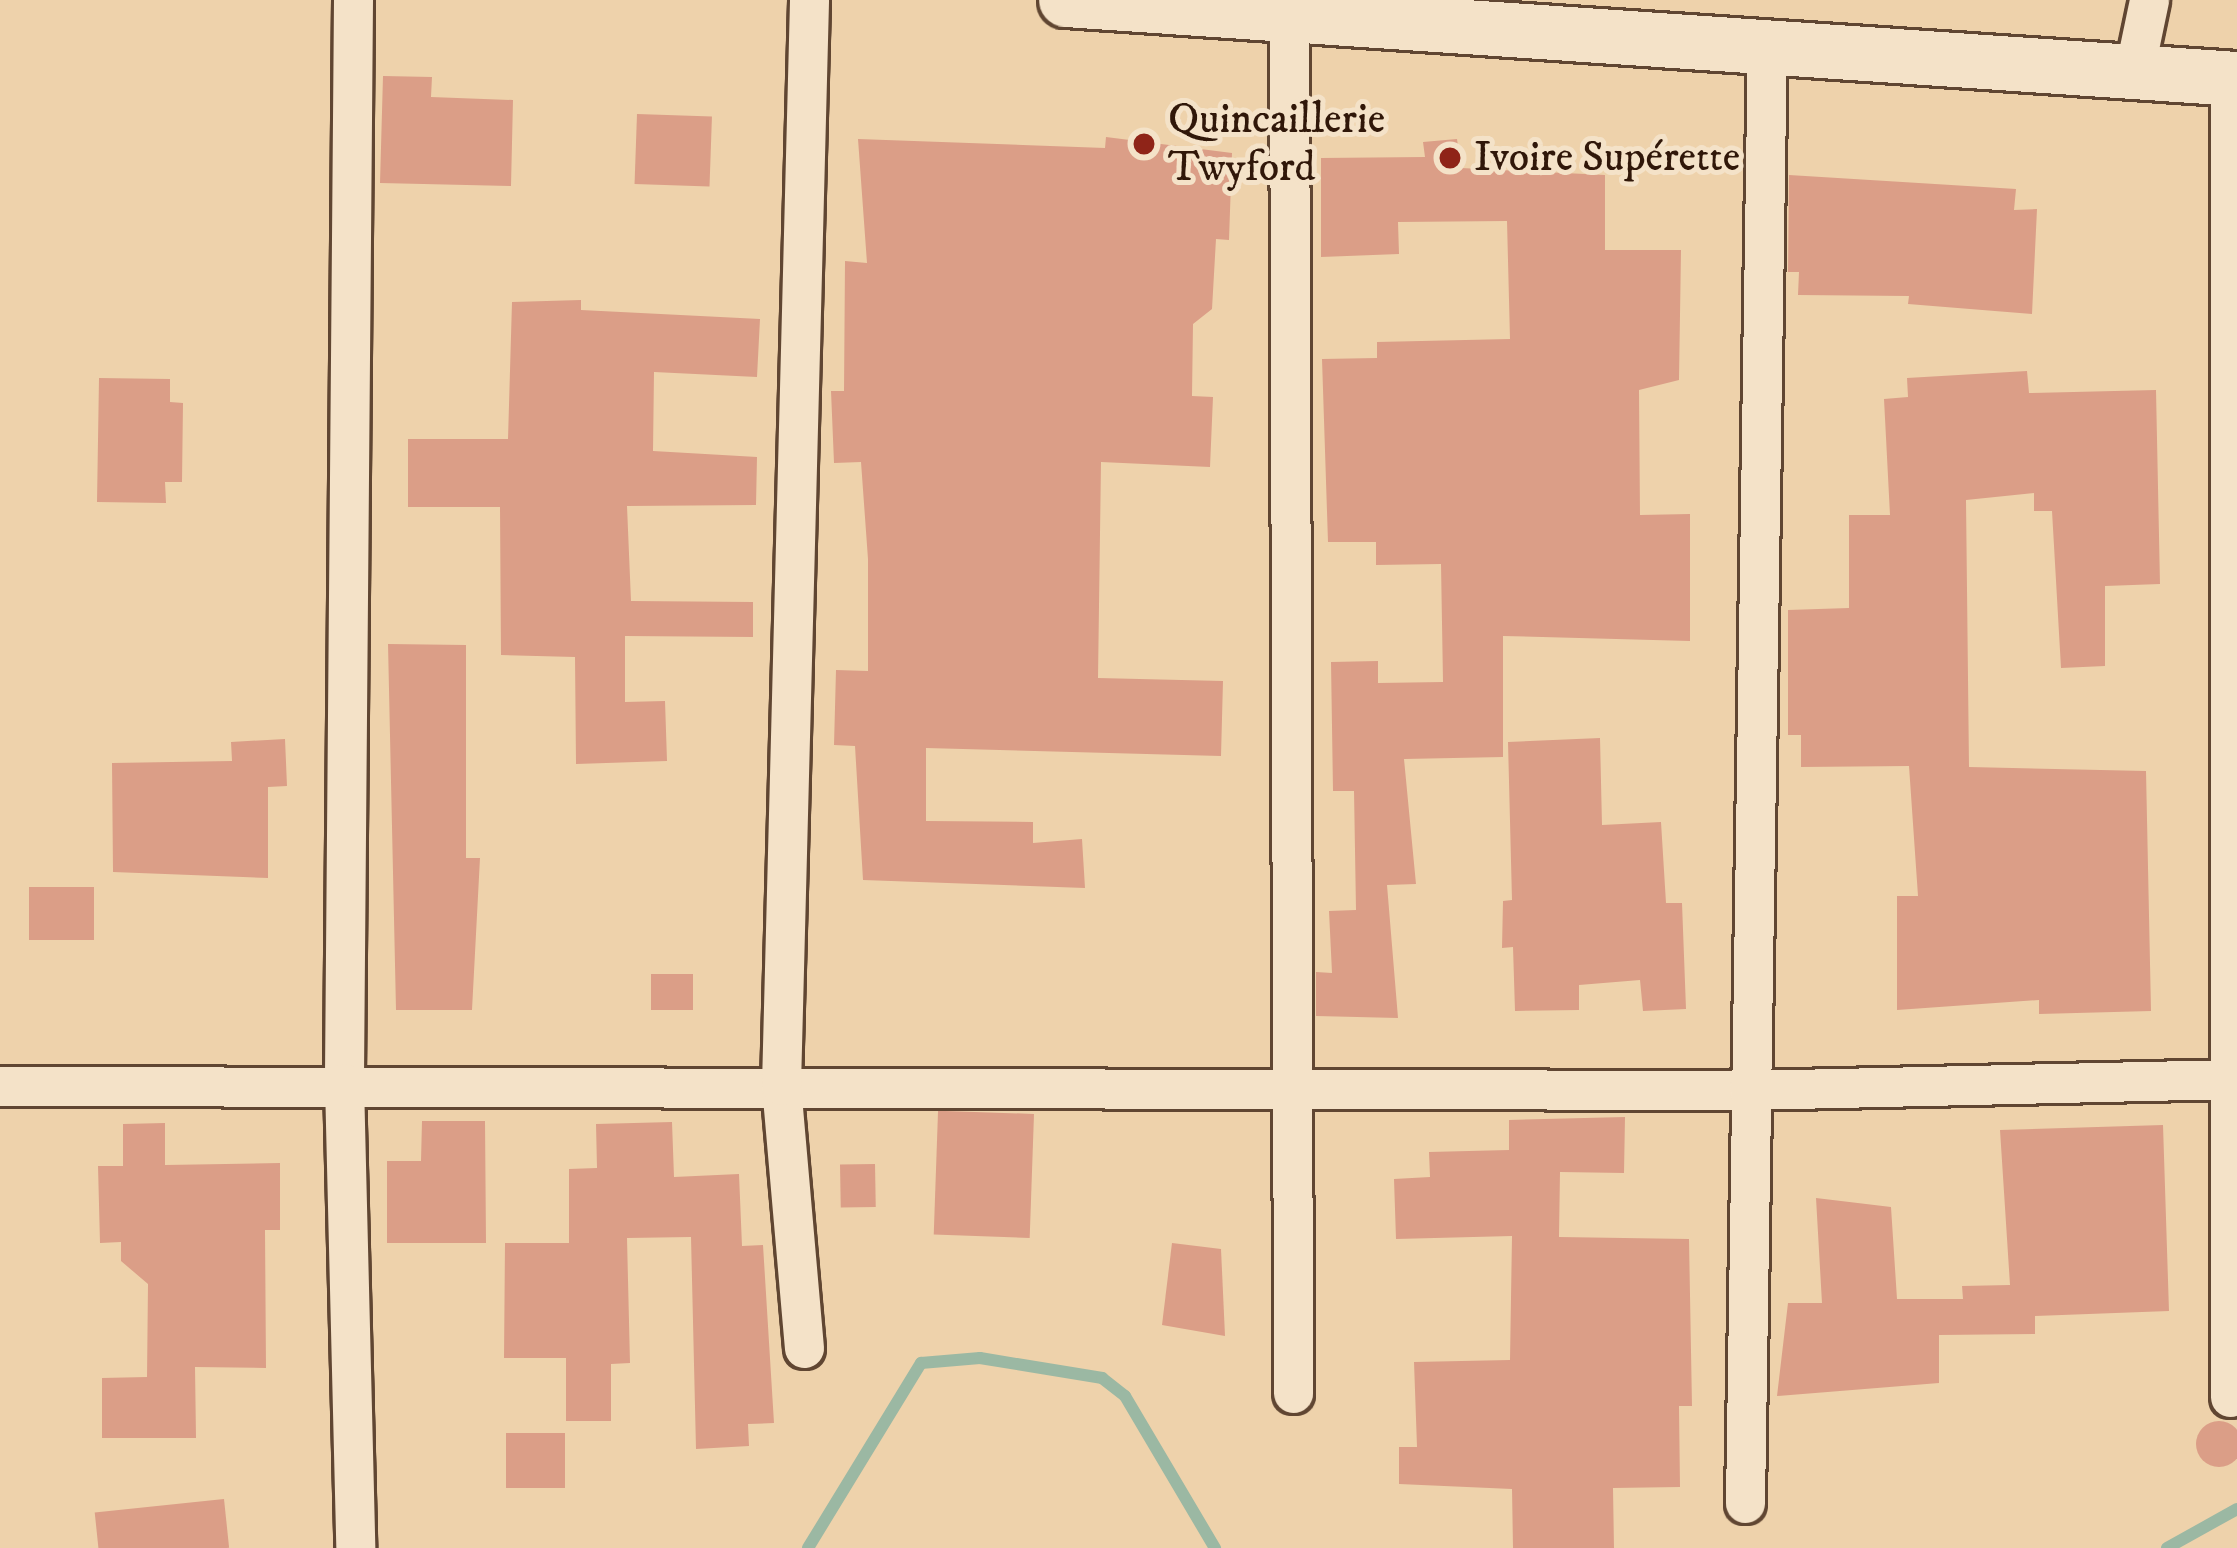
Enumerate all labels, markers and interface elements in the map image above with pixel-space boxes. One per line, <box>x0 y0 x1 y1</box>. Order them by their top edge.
place label: Quincaillerie Twyford <box>1168 95 1385 194</box>
marker: Quincaillerie Twyford <box>1131 131 1157 157</box>
place label: Ivoire Supérette <box>1474 133 1740 183</box>
marker: Ivoire Supérette <box>1437 145 1463 171</box>

